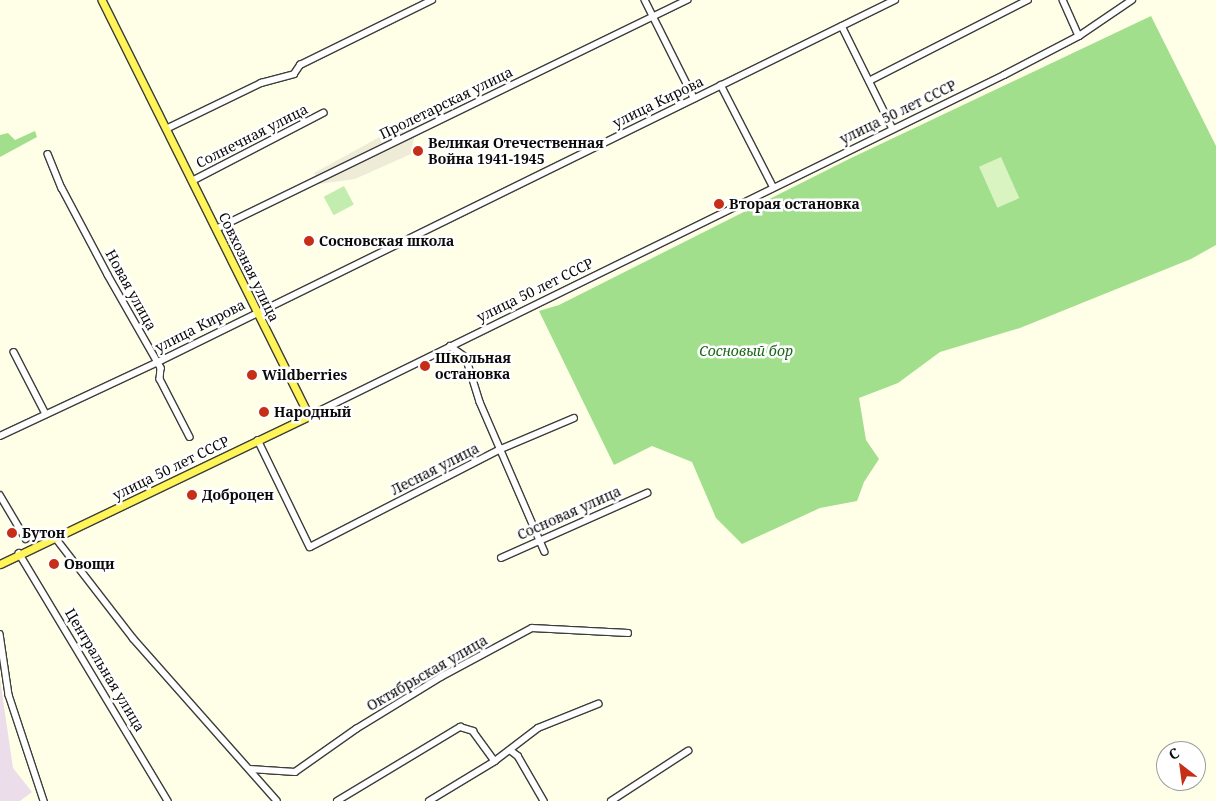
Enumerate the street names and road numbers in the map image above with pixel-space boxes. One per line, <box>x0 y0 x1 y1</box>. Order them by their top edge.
street label: Пролетарская улица <box>377 63 515 143</box>
street label: улица Кирова <box>610 73 706 131</box>
street label: улица 50 лет СССР <box>837 76 959 148</box>
street label: Солнечная улица <box>193 101 311 171</box>
street label: Совхозная улица <box>215 210 283 324</box>
street label: Новая улица <box>102 247 160 333</box>
street label: улица 50 лет СССР <box>474 254 596 326</box>
street label: улица Кирова <box>152 296 248 356</box>
street label: улица 50 лет СССР <box>110 432 232 504</box>
street label: Лесная улица <box>388 440 482 498</box>
street label: Сосновая улица <box>515 483 623 543</box>
street label: Центральная улица <box>62 605 148 735</box>
street label: Октябрьская улица <box>364 632 490 714</box>

